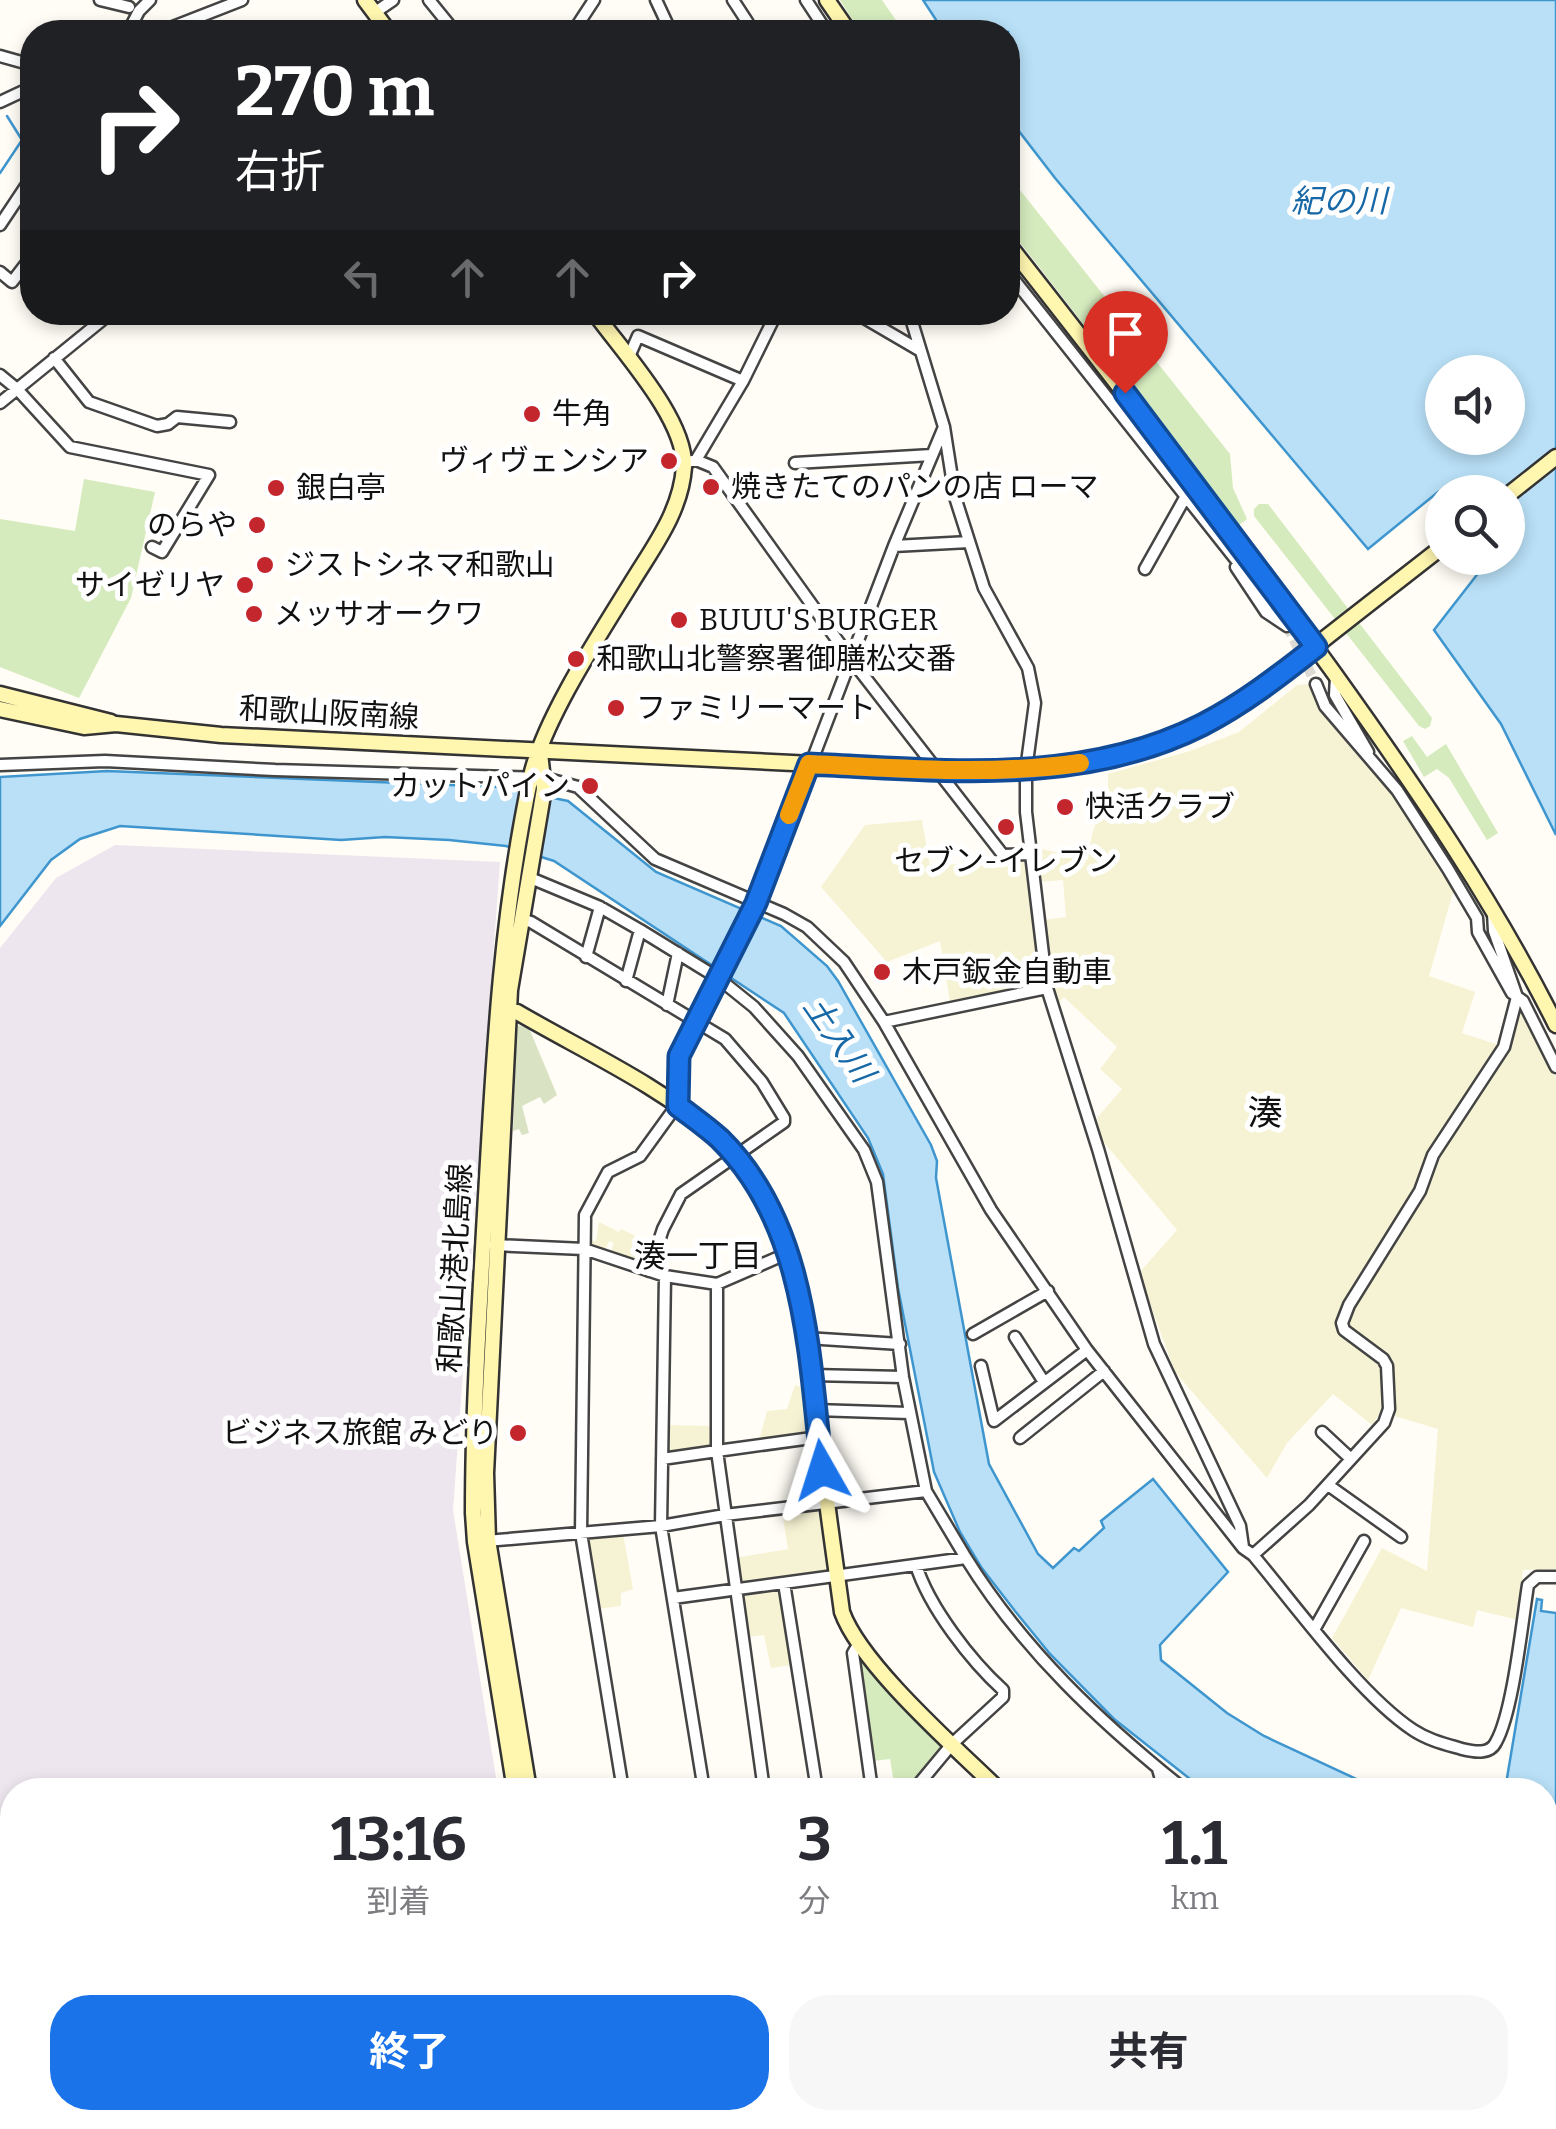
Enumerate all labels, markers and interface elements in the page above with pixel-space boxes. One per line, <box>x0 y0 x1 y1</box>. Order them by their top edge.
text: 270 m <box>235 50 434 134</box>
icon: right <box>70 60 200 190</box>
text: 右折 <box>235 145 325 199</box>
water label: 紀の川 <box>1291 182 1390 220</box>
icon: left <box>335 250 390 305</box>
icon: ahead <box>440 250 495 305</box>
icon: ahead <box>545 250 600 305</box>
icon: right <box>650 250 705 305</box>
pin <box>1083 291 1168 394</box>
icon: arrive <box>1098 306 1153 361</box>
map controls <box>1425 355 1525 575</box>
button: sound <box>1425 355 1525 455</box>
place label: 牛角 <box>552 396 612 432</box>
marker: 牛角 <box>521 403 543 425</box>
place label: ヴィヴェンシア <box>439 443 649 479</box>
marker: ヴィヴェンシア <box>658 450 680 472</box>
place label: 焼きたてのパンの店 ローマ <box>731 469 1099 505</box>
place label: 銀白亭 <box>296 470 386 506</box>
button: search <box>1425 475 1525 575</box>
marker: 焼きたてのパンの店 ローマ <box>700 476 722 498</box>
marker: 銀白亭 <box>265 477 287 499</box>
place label: のらや <box>147 507 237 543</box>
marker: のらや <box>246 514 268 536</box>
place label: ジストシネマ和歌山 <box>285 547 555 583</box>
marker: ジストシネマ和歌山 <box>254 554 276 576</box>
place label: サイゼリヤ <box>75 567 225 603</box>
marker: サイゼリヤ <box>234 574 256 596</box>
place label: メッサオークワ <box>274 596 484 632</box>
place label: BUUU'S BURGER <box>699 602 938 638</box>
marker: メッサオークワ <box>243 603 265 625</box>
marker: BUUU'S BURGER <box>668 609 690 631</box>
place label: 和歌山北警察署御膳松交番 <box>596 641 956 677</box>
marker: 和歌山北警察署御膳松交番 <box>565 648 587 670</box>
street label: 和歌山阪南線 <box>238 690 420 736</box>
place label: ファミリーマート <box>636 690 876 726</box>
marker: ファミリーマート <box>605 697 627 719</box>
place label: カットパイン <box>390 768 570 804</box>
marker: カットパイン <box>579 775 601 797</box>
place label: 快活クラブ <box>1085 789 1235 825</box>
marker: 快活クラブ <box>1054 796 1076 818</box>
marker: セブン-イレブン <box>995 816 1017 838</box>
place label: セブン-イレブン <box>894 843 1118 879</box>
place label: 木戸鈑金自動車 <box>902 954 1112 990</box>
marker: 木戸鈑金自動車 <box>871 961 893 983</box>
water label: 土入川 <box>796 989 884 1092</box>
district label: 湊 <box>1247 1092 1283 1134</box>
street label: 和歌山港北島線 <box>432 1162 478 1374</box>
district label: 湊一丁目 <box>634 1237 762 1275</box>
place label: ビジネス旅館 みどり <box>222 1415 498 1451</box>
position arrow <box>770 1418 874 1522</box>
marker: ビジネス旅館 みどり <box>507 1422 529 1444</box>
text: 13:16 <box>331 1804 466 1876</box>
text: 3 <box>797 1804 832 1876</box>
text: 1.1 <box>1162 1808 1227 1880</box>
text: km <box>1171 1879 1219 1917</box>
text: 到着 <box>367 1882 431 1920</box>
text: 分 <box>798 1882 830 1920</box>
button: 終了 <box>50 1995 769 2110</box>
button: 共有 <box>789 1995 1508 2110</box>

